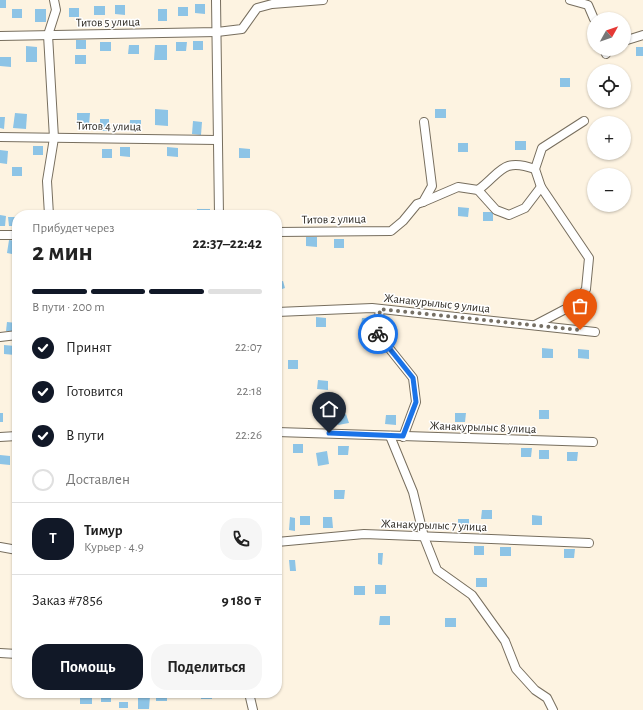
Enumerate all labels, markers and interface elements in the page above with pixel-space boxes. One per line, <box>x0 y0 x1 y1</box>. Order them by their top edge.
north arrow <box>587 12 631 56</box>
map controls <box>587 12 631 212</box>
street label: Титов 5 улица <box>76 15 141 30</box>
button: locate <box>587 64 631 108</box>
button: + <box>587 116 631 160</box>
street label: Титов 4 улица <box>76 119 142 134</box>
button: − <box>587 168 631 212</box>
street label: Титов 2 улица <box>302 212 367 227</box>
text: Прибудет через <box>32 222 114 235</box>
text: 22:37–22:42 <box>192 236 262 251</box>
text: 2 мин <box>32 239 93 265</box>
pin <box>563 289 597 330</box>
street label: Жанакурылыс 9 улица <box>383 291 491 316</box>
icon: bag <box>569 295 591 317</box>
text: В пути · 200 m <box>32 301 105 314</box>
courier <box>358 314 398 354</box>
icon: bike <box>367 323 389 345</box>
icon: check <box>32 337 54 359</box>
text: Принят <box>66 340 111 355</box>
text: 22:07 <box>235 341 262 354</box>
icon: check <box>32 381 54 403</box>
text: Готовится <box>66 384 123 399</box>
text: 22:18 <box>237 385 262 398</box>
pin <box>312 392 346 433</box>
icon: home <box>318 398 340 420</box>
street label: Жанакурылыс 8 улица <box>429 419 537 436</box>
icon: check <box>32 425 54 447</box>
text: В пути <box>66 428 104 443</box>
text: 22:26 <box>235 429 262 442</box>
text: Доставлен <box>66 472 130 487</box>
street label: Жанакурылыс 7 улица <box>381 517 488 534</box>
button: phone <box>220 518 262 560</box>
text: Тимур <box>84 523 123 538</box>
text: Т <box>49 531 57 546</box>
text: Курьер · 4.9 <box>84 541 144 554</box>
text: Заказ #7856 <box>32 593 103 608</box>
text: 9 180 ₸ <box>221 593 262 608</box>
button: Помощь <box>32 644 143 690</box>
button: Поделиться <box>151 644 262 690</box>

